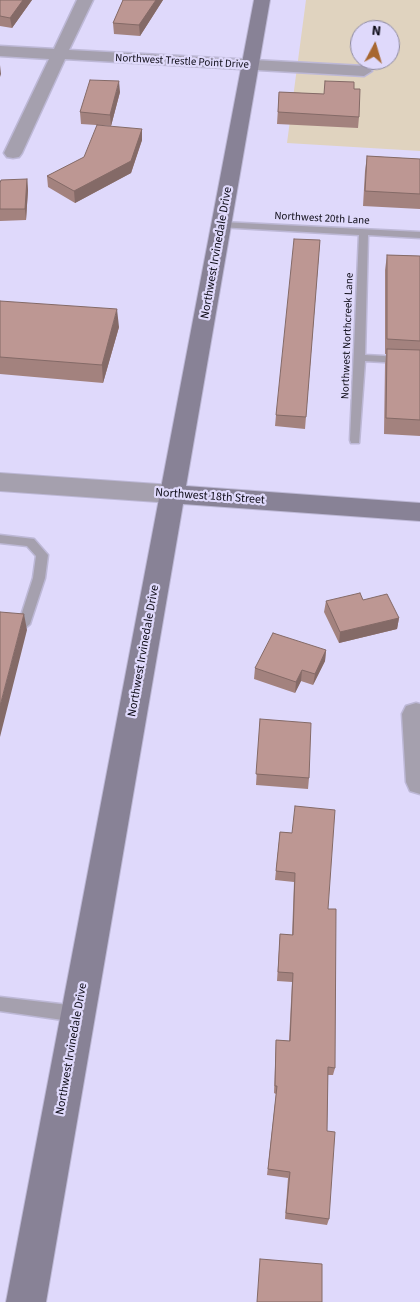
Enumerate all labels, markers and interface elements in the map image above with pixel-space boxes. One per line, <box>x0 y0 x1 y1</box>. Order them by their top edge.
north arrow <box>350 20 400 70</box>
text: N <box>371 21 382 42</box>
street label: Northwest Trestle Point Drive <box>115 52 249 72</box>
street label: Northwest Irvinedale Drive <box>198 186 236 320</box>
street label: Northwest 20th Lane <box>274 210 370 228</box>
street label: Northwest Northcreek Lane <box>339 273 357 399</box>
street label: Northwest 18th Street <box>155 486 265 508</box>
street label: Northwest Irvinedale Drive <box>125 584 163 718</box>
street label: Northwest Irvinedale Drive <box>53 982 91 1116</box>

